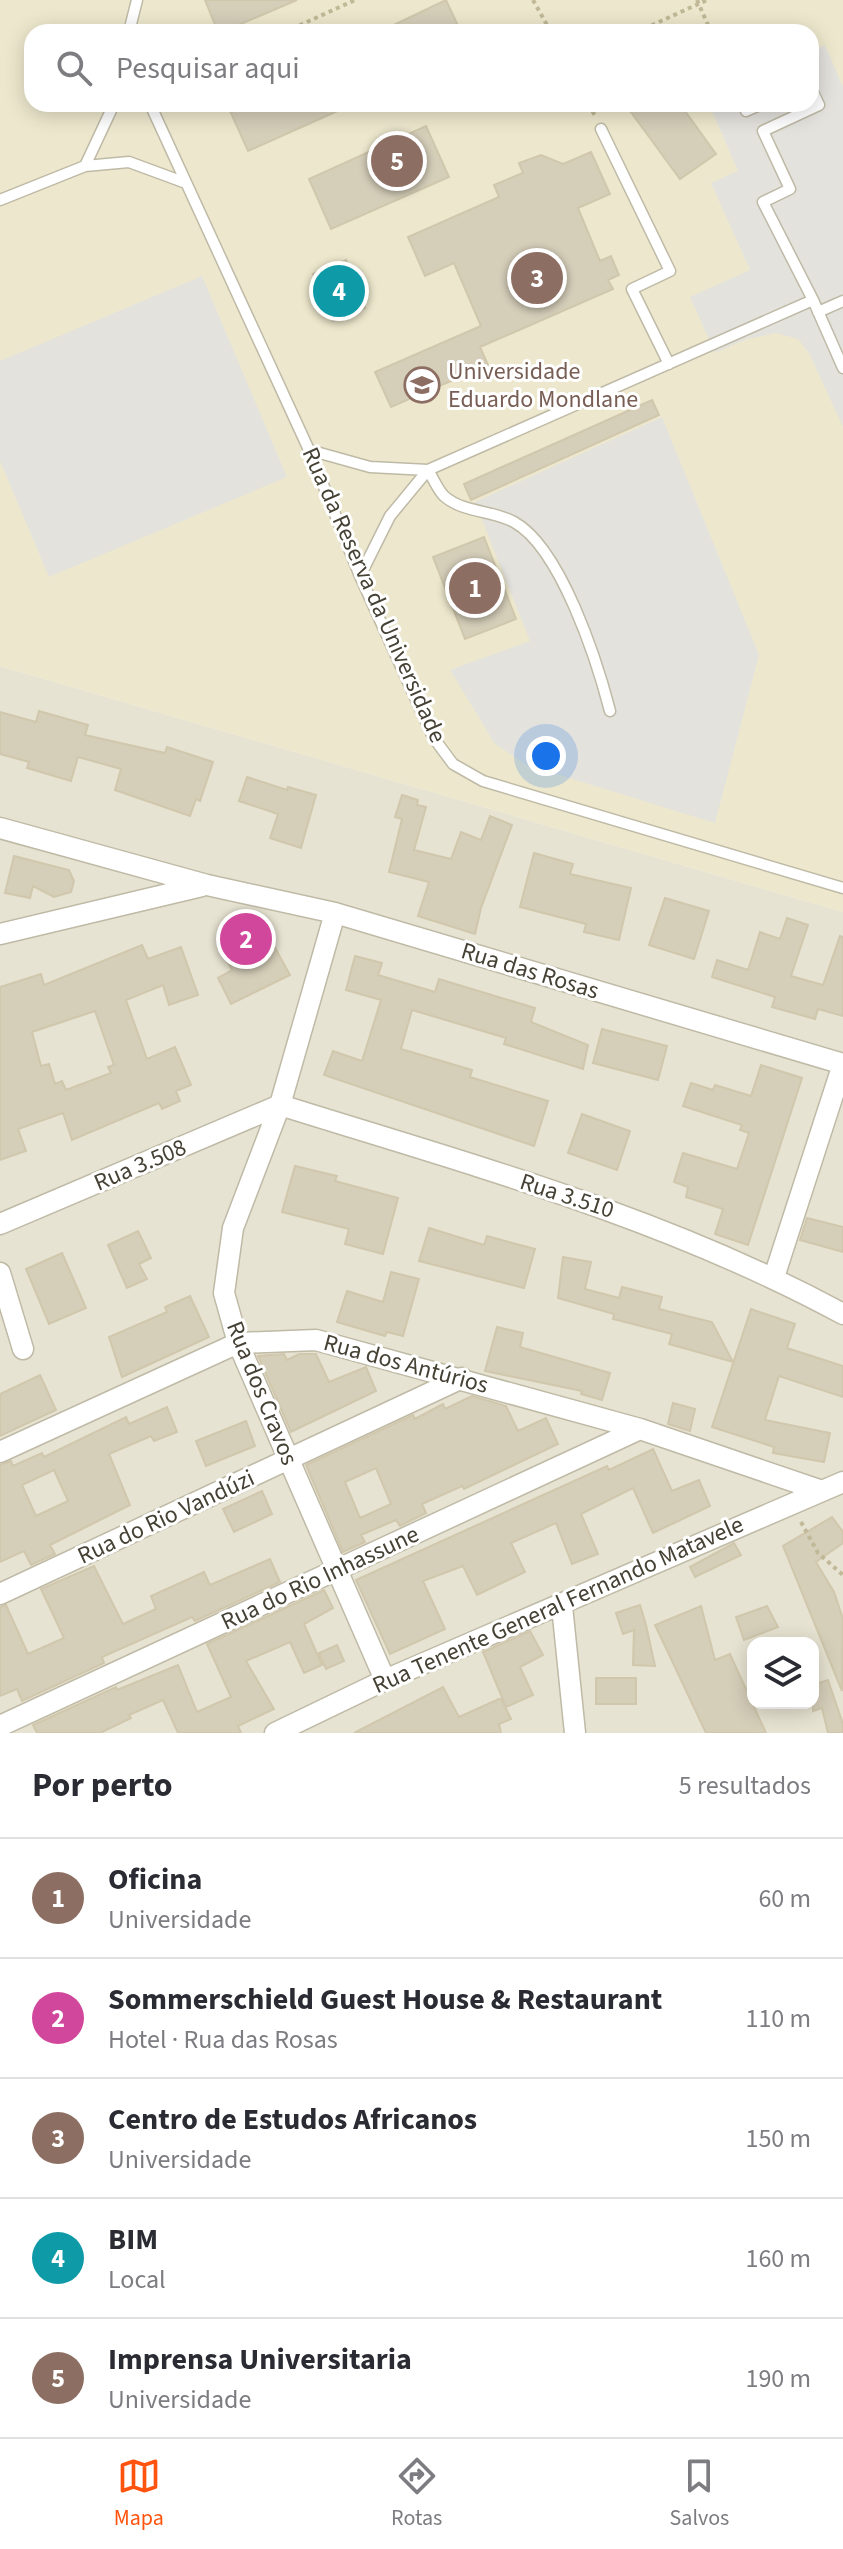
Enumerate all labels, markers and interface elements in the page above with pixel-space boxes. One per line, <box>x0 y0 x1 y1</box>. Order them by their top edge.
search box <box>24 24 819 112</box>
icon: search <box>52 46 96 90</box>
text: Pesquisar aqui <box>116 47 300 90</box>
pin: 5 <box>371 131 423 191</box>
pin: 3 <box>511 248 563 308</box>
pin: 4 <box>313 261 365 321</box>
place label: Universidade Eduardo Mondlane <box>448 354 638 417</box>
school or university icon: Universidade Eduardo Mondlane <box>403 366 441 404</box>
street label: Rua da Reserva da Universidade <box>293 442 455 748</box>
pin: 1 <box>449 558 501 618</box>
your location <box>526 736 566 776</box>
pin: 2 <box>220 909 272 969</box>
street label: Rua das Rosas <box>457 933 603 1009</box>
street label: Rua 3.508 <box>88 1130 192 1200</box>
street label: Rua 3.510 <box>515 1164 619 1228</box>
street label: Rua dos Cravos <box>217 1316 307 1470</box>
street label: Rua dos Antúrios <box>320 1325 492 1403</box>
street label: Rua do Rio Vandúzi <box>72 1461 260 1573</box>
street label: Rua Tenente General Fernando Matavele <box>367 1507 749 1703</box>
street label: Rua do Rio Inhassune <box>215 1517 425 1639</box>
map controls <box>747 1637 819 1709</box>
button: layers <box>747 1637 819 1709</box>
text: Por perto <box>32 1761 173 1810</box>
text: 5 resultados <box>679 1767 811 1804</box>
text: Oficina <box>108 1858 202 1901</box>
text: 1 <box>51 1880 65 1917</box>
text: 60 m <box>758 1880 811 1917</box>
text: Universidade <box>108 1901 251 1938</box>
text: Sommerschield Guest House & Restaurant <box>108 1978 662 2021</box>
text: 2 <box>51 2000 65 2037</box>
text: 110 m <box>745 2000 811 2037</box>
text: Hotel · Rua das Rosas <box>108 2021 338 2058</box>
text: Centro de Estudos Africanos <box>108 2098 477 2141</box>
text: 3 <box>51 2120 65 2157</box>
text: 150 m <box>745 2120 811 2157</box>
text: Universidade <box>108 2141 251 2178</box>
text: BIM <box>108 2218 158 2261</box>
text: 4 <box>51 2240 65 2277</box>
text: 160 m <box>745 2240 811 2277</box>
text: Local <box>108 2261 166 2298</box>
text: Imprensa Universitaria <box>108 2338 412 2381</box>
text: 5 <box>51 2360 65 2397</box>
text: 190 m <box>745 2360 811 2397</box>
text: Universidade <box>108 2381 251 2418</box>
tab: Mapa <box>114 2454 164 2534</box>
tab: Rotas <box>391 2454 442 2534</box>
tab: Salvos <box>670 2454 729 2534</box>

